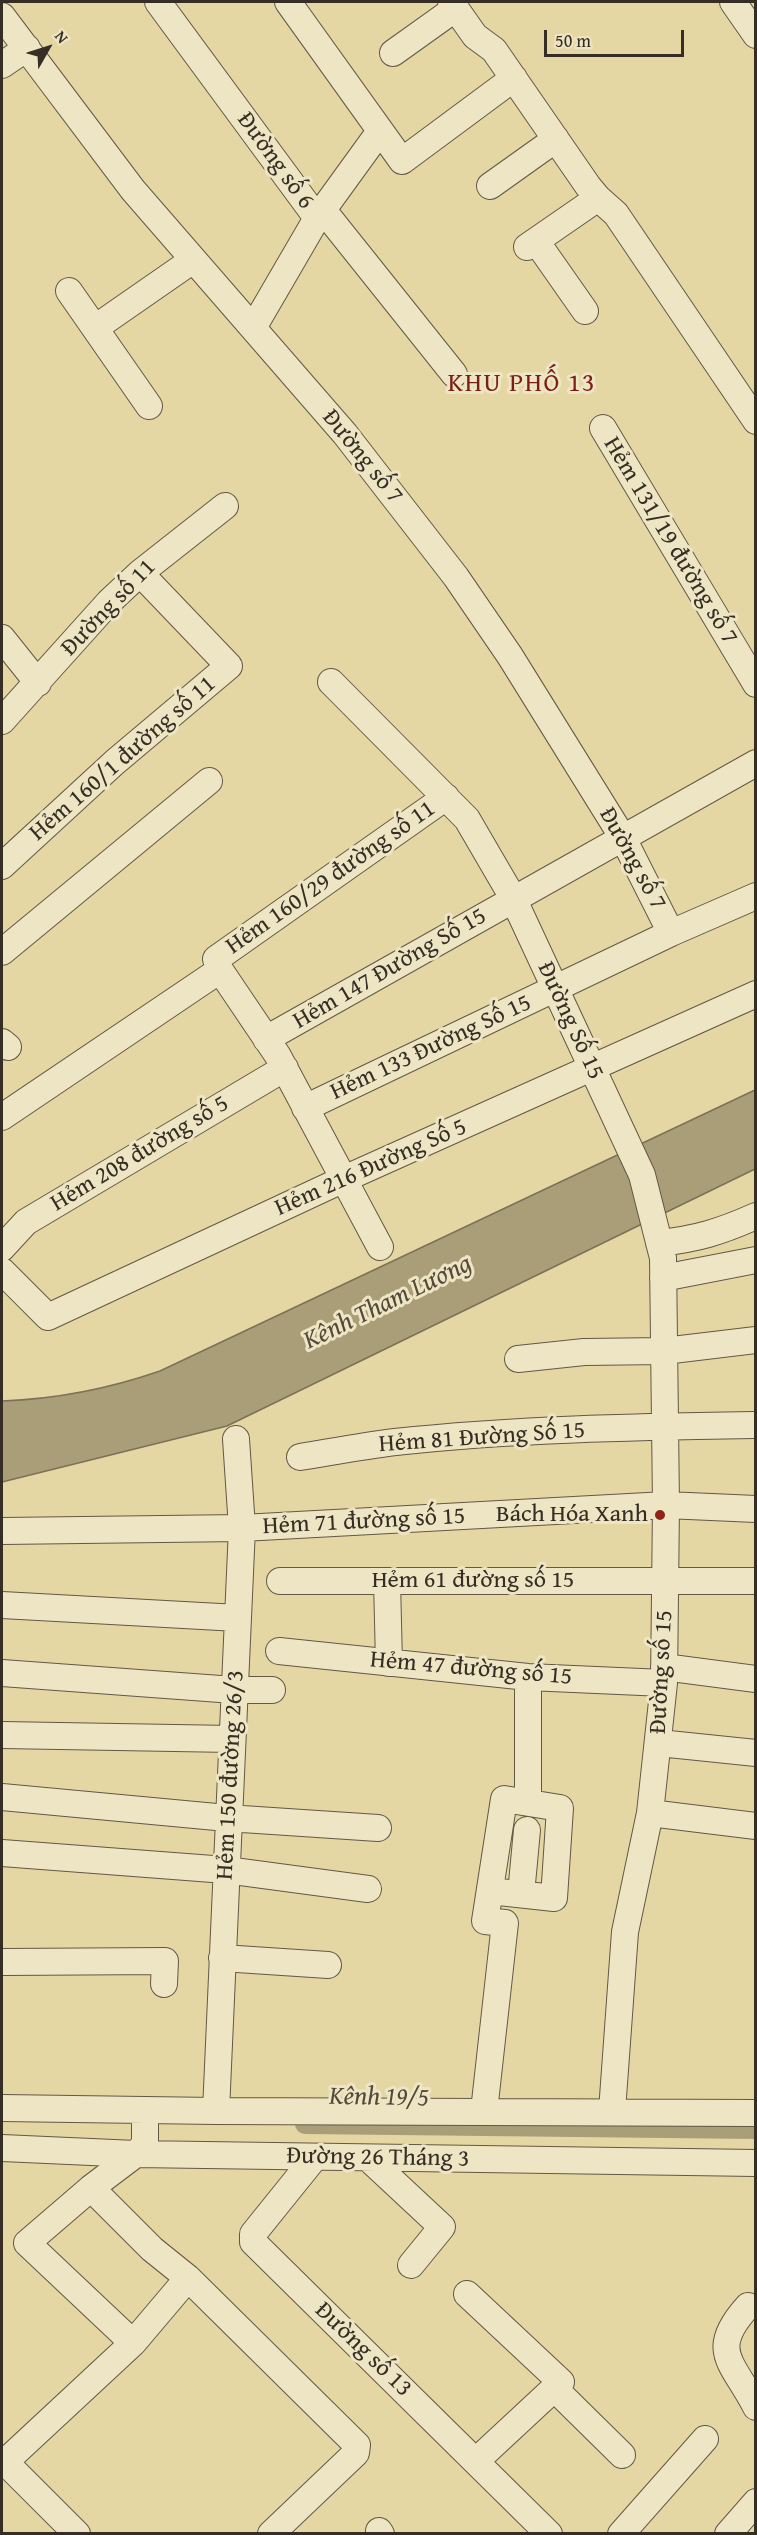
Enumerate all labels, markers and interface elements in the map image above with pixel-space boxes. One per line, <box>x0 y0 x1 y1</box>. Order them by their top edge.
north arrow <box>18 18 78 78</box>
scale bar <box>547 18 686 56</box>
text: N <box>49 25 75 48</box>
text: 50 m <box>555 27 591 54</box>
street label: Đường số 6 <box>230 107 320 215</box>
district label: KHU PHỐ 13 <box>448 368 596 400</box>
street label: Đường số 7 <box>315 404 409 510</box>
street label: Hẻm 131/19 đường số 7 <box>597 432 743 650</box>
street label: Đường số 11 <box>56 553 162 663</box>
street label: Hẻm 160/1 đường số 11 <box>24 670 222 848</box>
street label: Hẻm 160/29 đường số 11 <box>221 795 441 961</box>
street label: Đường số 7 <box>592 803 672 915</box>
street label: Hẻm 147 Đường Số 15 <box>288 902 492 1036</box>
street label: Đường Số 15 <box>530 958 610 1084</box>
street label: Hẻm 133 Đường Số 15 <box>326 989 536 1107</box>
street label: Hẻm 208 đường số 5 <box>46 1089 234 1219</box>
street label: Hẻm 216 Đường Số 5 <box>271 1113 471 1223</box>
water label: Kênh Tham Lương <box>299 1249 477 1357</box>
street label: Hẻm 81 Đường Số 15 <box>378 1416 586 1460</box>
place label: Bách Hóa Xanh <box>496 1501 648 1529</box>
street label: Hẻm 71 đường số 15 <box>262 1502 466 1542</box>
marker: Bách Hóa Xanh <box>653 1508 667 1522</box>
street label: Hẻm 61 đường số 15 <box>372 1567 574 1595</box>
street label: Đường số 15 <box>644 1609 680 1735</box>
street label: Hẻm 47 đường số 15 <box>369 1646 573 1692</box>
street label: Hẻm 150 đường 26/3 <box>211 1669 251 1881</box>
water label: Kênh 19/5 <box>329 2082 429 2114</box>
street label: Đường 26 Tháng 3 <box>286 2142 470 2174</box>
street label: Đường số 13 <box>308 2297 418 2403</box>

